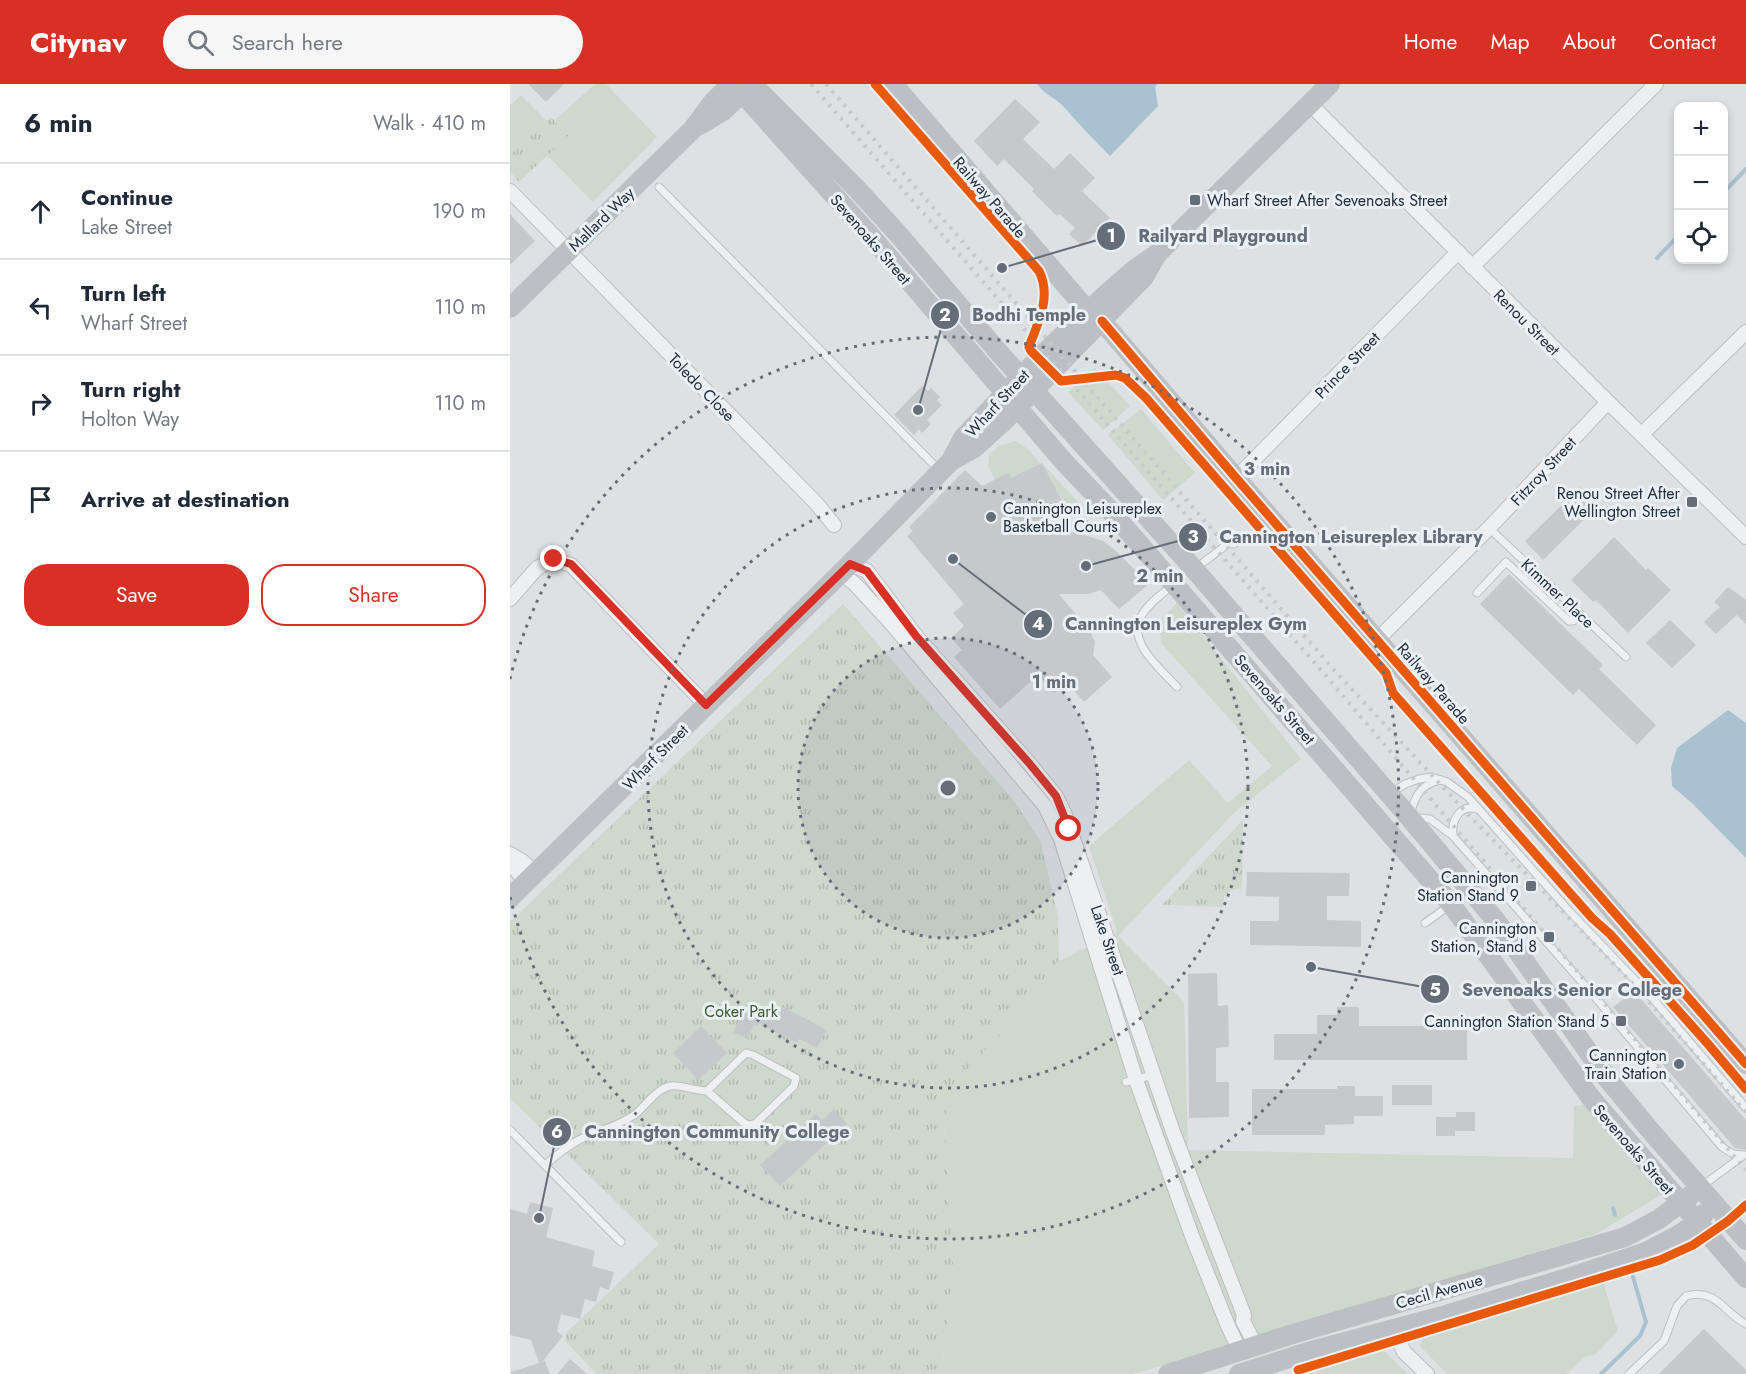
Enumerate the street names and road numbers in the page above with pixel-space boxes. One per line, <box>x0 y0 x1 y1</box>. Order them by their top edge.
street label: Railway Parade <box>948 152 1032 243</box>
street label: Mallard Way <box>563 181 640 257</box>
street label: Sevenoaks Street <box>825 189 917 290</box>
street label: Renou Street <box>1488 284 1565 361</box>
street label: Prince Street <box>1309 327 1385 404</box>
street label: Toledo Close <box>663 348 740 427</box>
street label: Wharf Street <box>960 364 1035 442</box>
street label: Fitzroy Street <box>1505 432 1582 511</box>
street label: Kimmer Place <box>1516 553 1599 633</box>
street label: Railway Parade <box>1392 638 1476 729</box>
street label: Sevenoaks Street <box>1229 649 1321 750</box>
street label: Wharf Street <box>617 719 694 796</box>
street label: Lake Street <box>1085 902 1130 979</box>
street label: Sevenoaks Street <box>1588 1099 1680 1200</box>
street label: Cecil Avenue <box>1393 1268 1485 1315</box>

